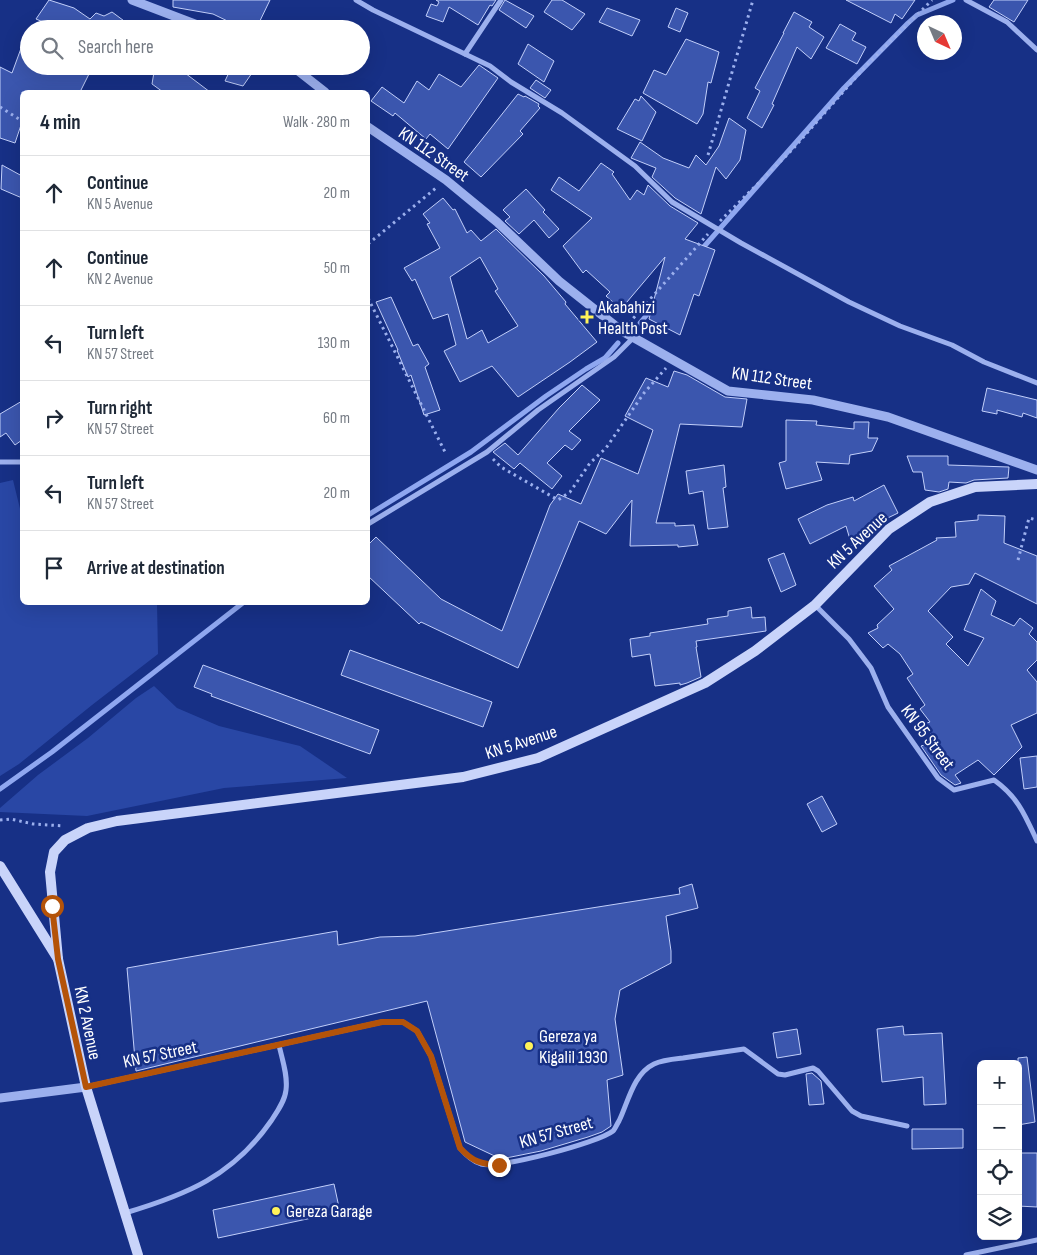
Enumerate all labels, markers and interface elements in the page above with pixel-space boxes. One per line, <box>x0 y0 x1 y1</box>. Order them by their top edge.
north arrow <box>917 15 962 60</box>
search box <box>20 20 370 75</box>
icon: search <box>38 34 66 62</box>
text: Search here <box>78 36 154 59</box>
text: 4 min <box>40 110 81 135</box>
text: Walk · 280 m <box>283 113 350 132</box>
street label: KN 112 Street <box>394 123 473 187</box>
text: Continue <box>87 172 148 195</box>
icon: ahead <box>40 179 68 207</box>
text: 20 m <box>323 184 350 203</box>
text: KN 5 Avenue <box>87 195 153 214</box>
text: Continue <box>87 247 148 270</box>
icon: ahead <box>40 254 68 282</box>
text: 50 m <box>324 259 350 278</box>
text: KN 2 Avenue <box>87 270 153 289</box>
place label: Akabahizi Health Post <box>597 297 668 339</box>
marker: Akabahizi Health Post <box>580 310 594 324</box>
text: Turn left <box>87 322 144 345</box>
icon: left <box>40 329 68 357</box>
text: 130 m <box>318 334 350 353</box>
text: KN 57 Street <box>87 345 154 364</box>
street label: KN 112 Street <box>730 362 814 395</box>
text: Turn right <box>87 397 152 420</box>
icon: right <box>40 404 68 432</box>
text: 60 m <box>323 409 350 428</box>
text: KN 57 Street <box>87 420 154 439</box>
text: Turn left <box>87 472 144 495</box>
icon: left <box>40 479 68 507</box>
text: 20 m <box>323 484 350 503</box>
text: KN 57 Street <box>87 495 154 514</box>
street label: KN 5 Avenue <box>823 507 892 573</box>
icon: arrive <box>40 554 68 582</box>
text: Arrive at destination <box>87 557 225 580</box>
street label: KN 95 Street <box>896 701 959 774</box>
street label: KN 5 Avenue <box>483 721 560 764</box>
route start <box>41 895 64 918</box>
street label: KN 2 Avenue <box>70 985 106 1062</box>
place label: Gereza ya KigaliI 1930 <box>539 1026 608 1068</box>
street label: KN 57 Street <box>121 1036 200 1073</box>
marker: Gereza ya KigaliI 1930 <box>523 1040 535 1052</box>
map controls <box>977 1060 1022 1240</box>
button: + <box>977 1060 1022 1105</box>
button: − <box>977 1105 1022 1150</box>
street label: KN 57 Street <box>517 1112 596 1153</box>
button: locate <box>977 1150 1022 1195</box>
route end <box>488 1154 511 1177</box>
button: layers <box>977 1195 1022 1240</box>
place label: Gereza Garage <box>286 1201 373 1222</box>
marker: Gereza Garage <box>270 1205 282 1217</box>

